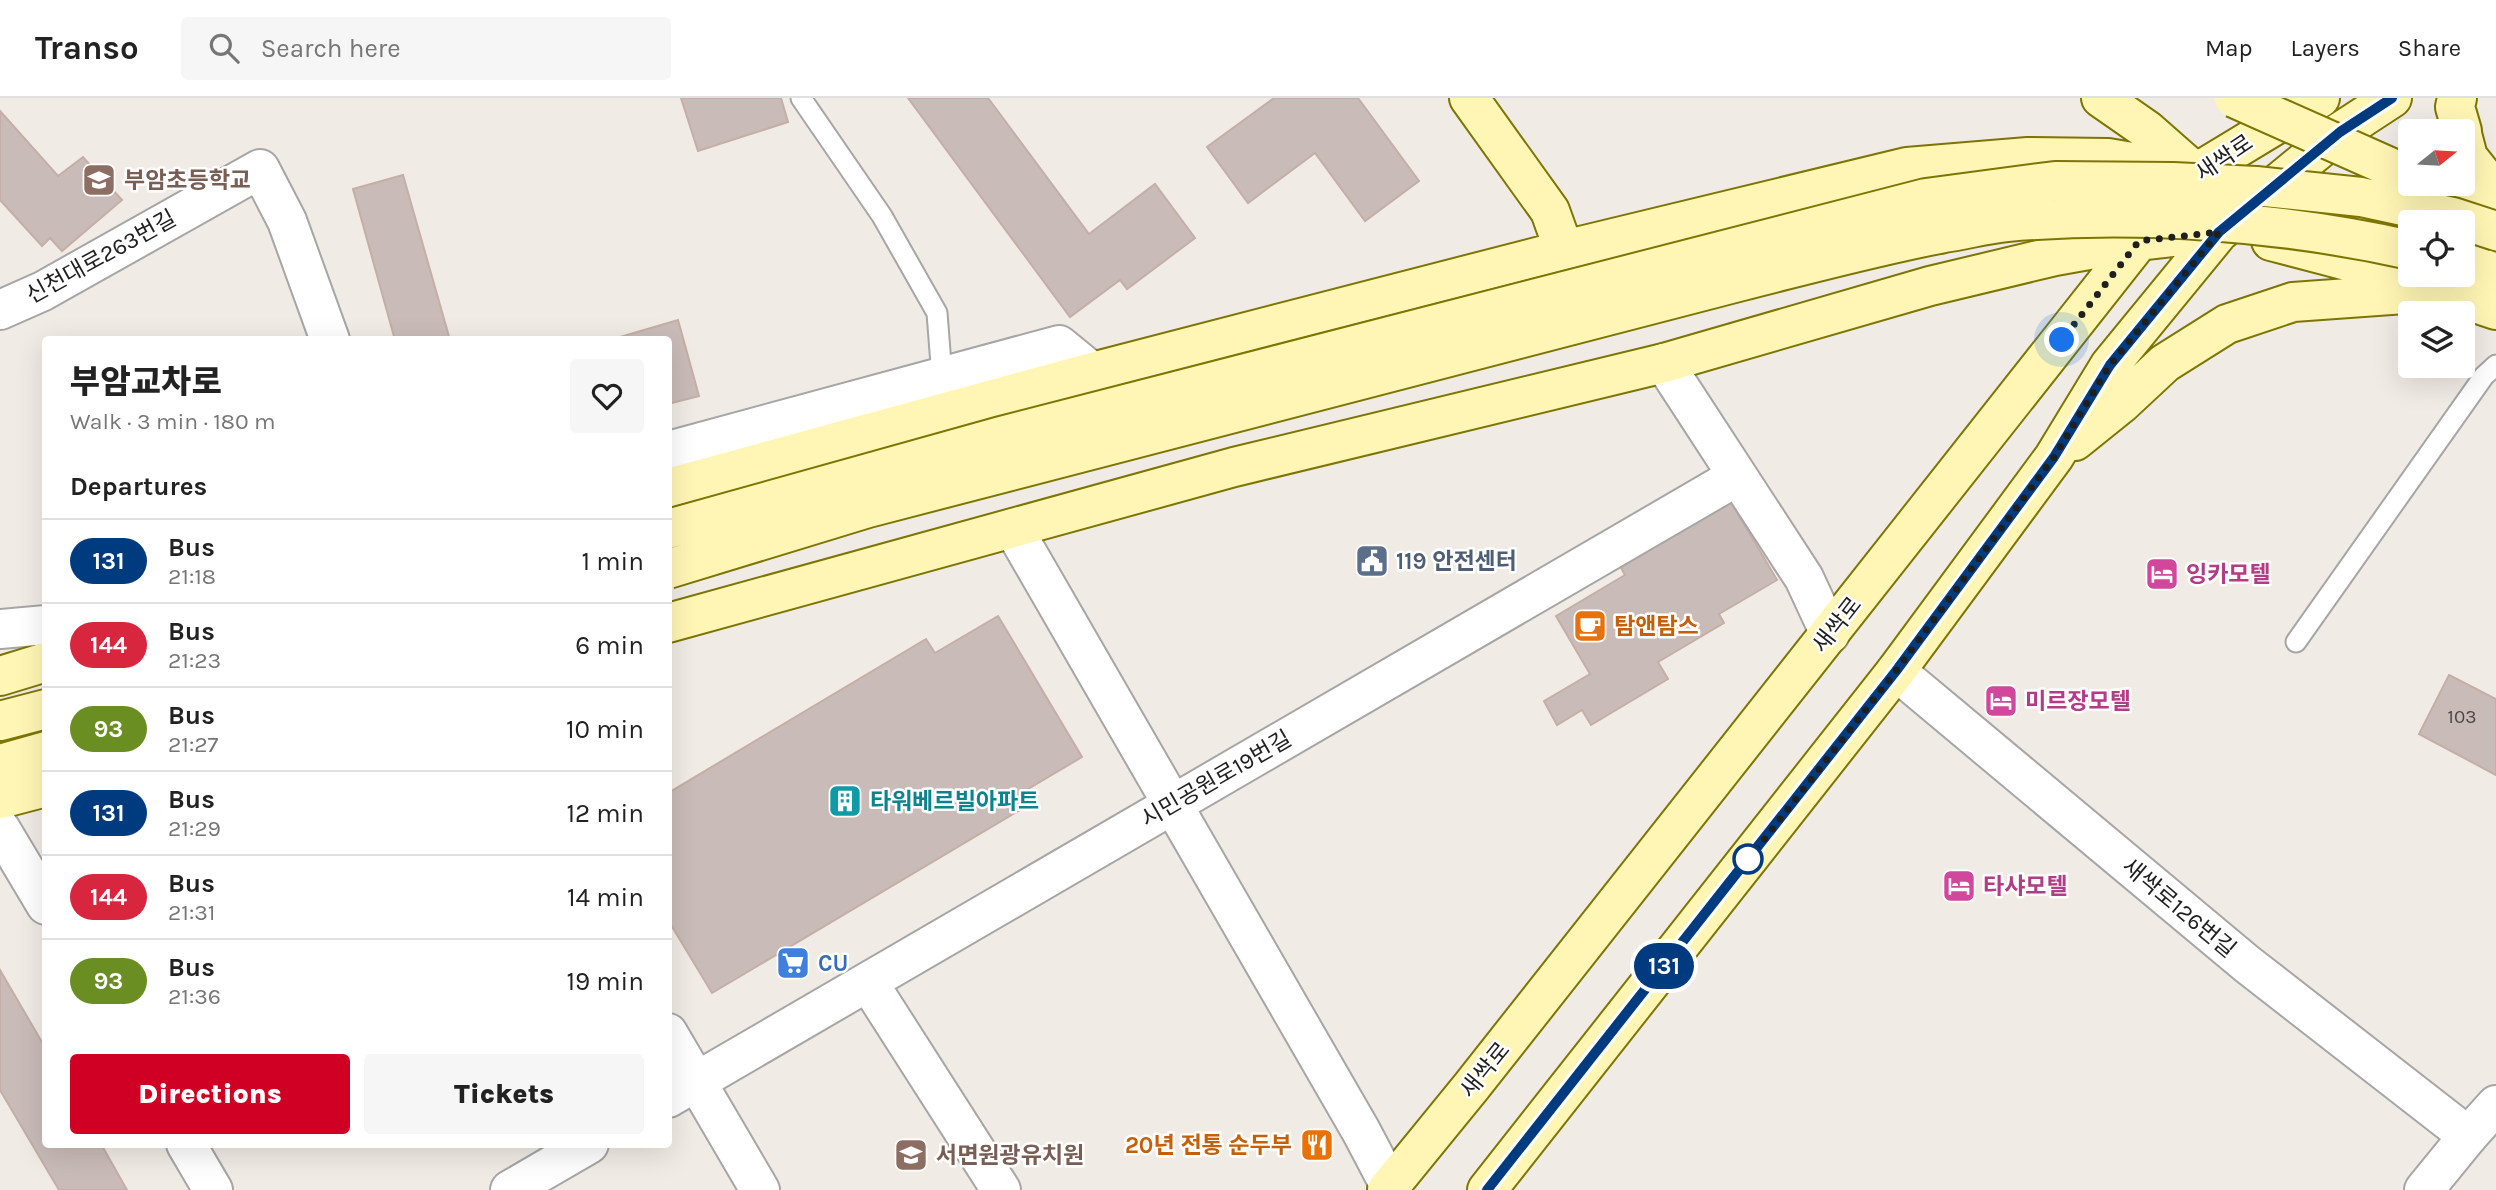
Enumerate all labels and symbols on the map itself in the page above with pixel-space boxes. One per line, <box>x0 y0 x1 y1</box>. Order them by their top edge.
north arrow <box>2398 119 2474 196</box>
street label: 새싹로 <box>2190 129 2258 187</box>
school or university icon: 부암초등학교 <box>80 161 118 199</box>
place label: 부암초등학교 <box>124 167 251 194</box>
street label: 신천대로263번길 <box>21 205 181 309</box>
your location <box>2044 322 2079 357</box>
public building icon: 119 안전센터 <box>1353 542 1391 580</box>
place label: 119 안전센터 <box>1396 548 1517 575</box>
hotel icon: 잉카모텔 <box>2143 555 2181 593</box>
place label: 잉카모텔 <box>2186 561 2271 588</box>
street label: 새싹로 <box>1807 592 1867 658</box>
cafe icon: 탐앤탐스 <box>1571 607 1609 645</box>
place label: 탐앤탐스 <box>1614 613 1699 640</box>
hotel icon: 미르장모텔 <box>1982 682 2020 720</box>
place label: 미르장모텔 <box>2025 688 2131 715</box>
house number: 103 <box>2448 706 2476 728</box>
street label: 시민공원로19번길 <box>1136 725 1296 833</box>
building icon: 타워베르빌아파트 <box>826 782 864 820</box>
place label: 타워베르빌아파트 <box>870 788 1039 815</box>
unlabelled marker <box>1733 844 1763 874</box>
street label: 새싹로126번길 <box>2117 853 2241 963</box>
hotel icon: 타샤모텔 <box>1940 867 1978 905</box>
place label: 타샤모텔 <box>1983 873 2068 900</box>
line badge: 131 <box>1624 943 1704 989</box>
supermarket icon: CU <box>774 944 812 982</box>
place label: CU <box>818 950 848 977</box>
street label: 새싹로 <box>1455 1037 1515 1103</box>
restaurant icon: 20년 전통 순두부 <box>1298 1126 1336 1164</box>
place label: 20년 전통 순두부 <box>1125 1132 1292 1159</box>
school or university icon: 서면원광유치원 <box>892 1136 930 1174</box>
place label: 서면원광유치원 <box>936 1142 1084 1169</box>

